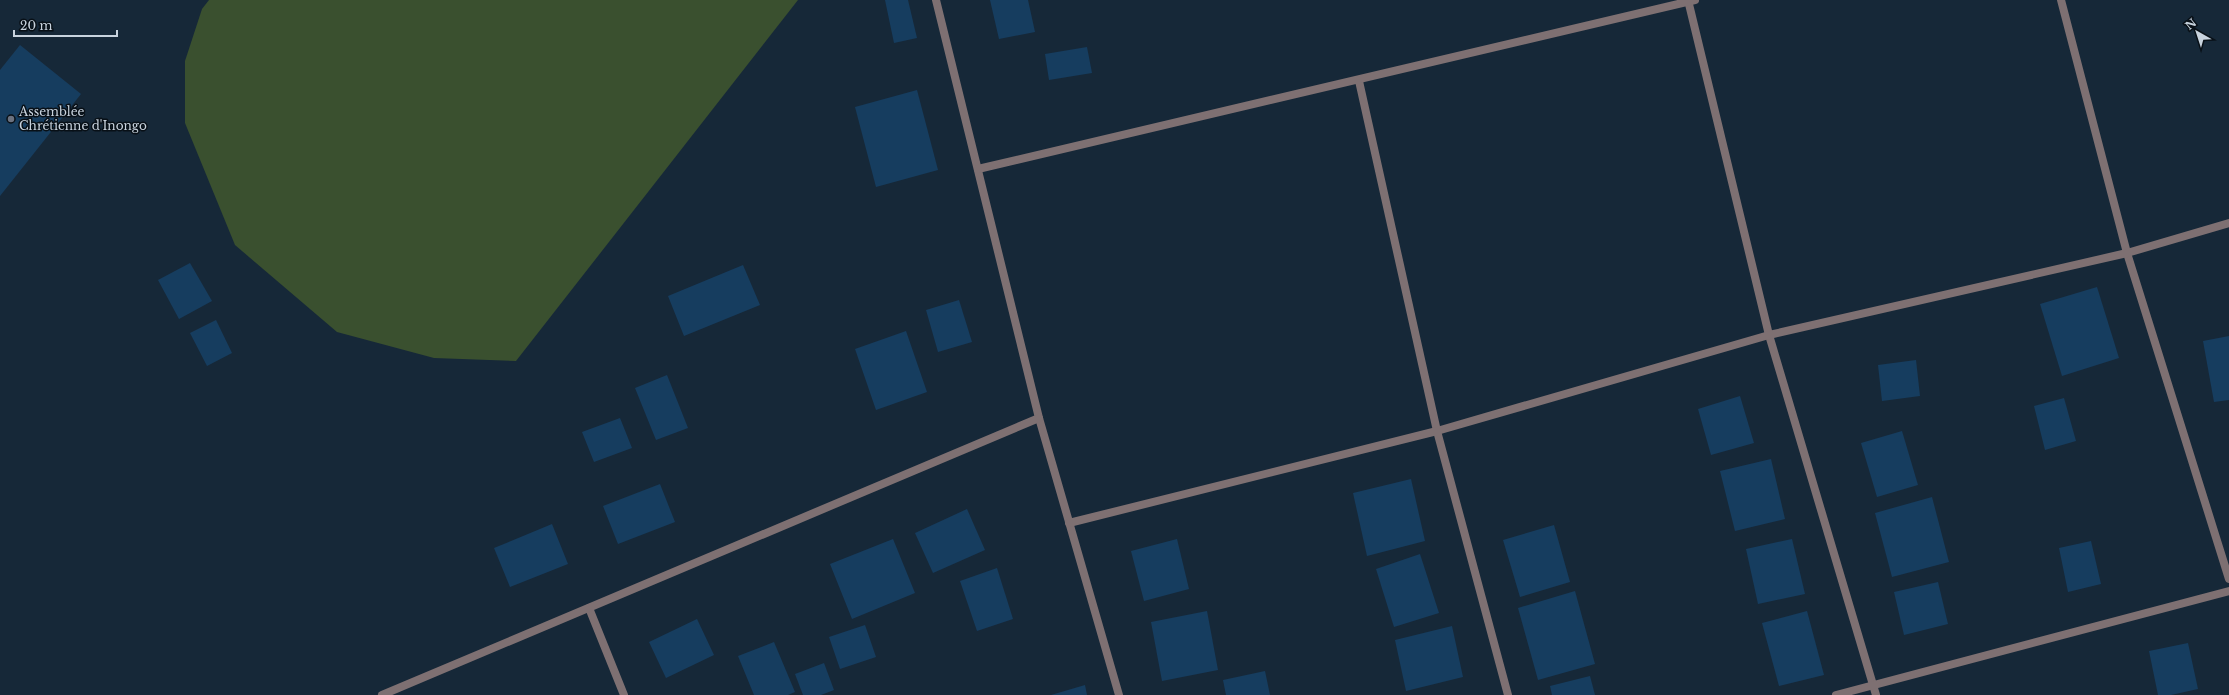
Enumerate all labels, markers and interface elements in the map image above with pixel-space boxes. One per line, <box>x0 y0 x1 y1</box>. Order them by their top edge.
scale bar <box>14 12 117 38</box>
north arrow <box>2177 12 2217 52</box>
text: N <box>2182 15 2200 33</box>
text: 20 m <box>20 18 52 33</box>
place label: Assemblée Chrétienne d'Inongo <box>18 104 147 133</box>
marker: Assemblée Chrétienne d'Inongo <box>6 114 16 124</box>

